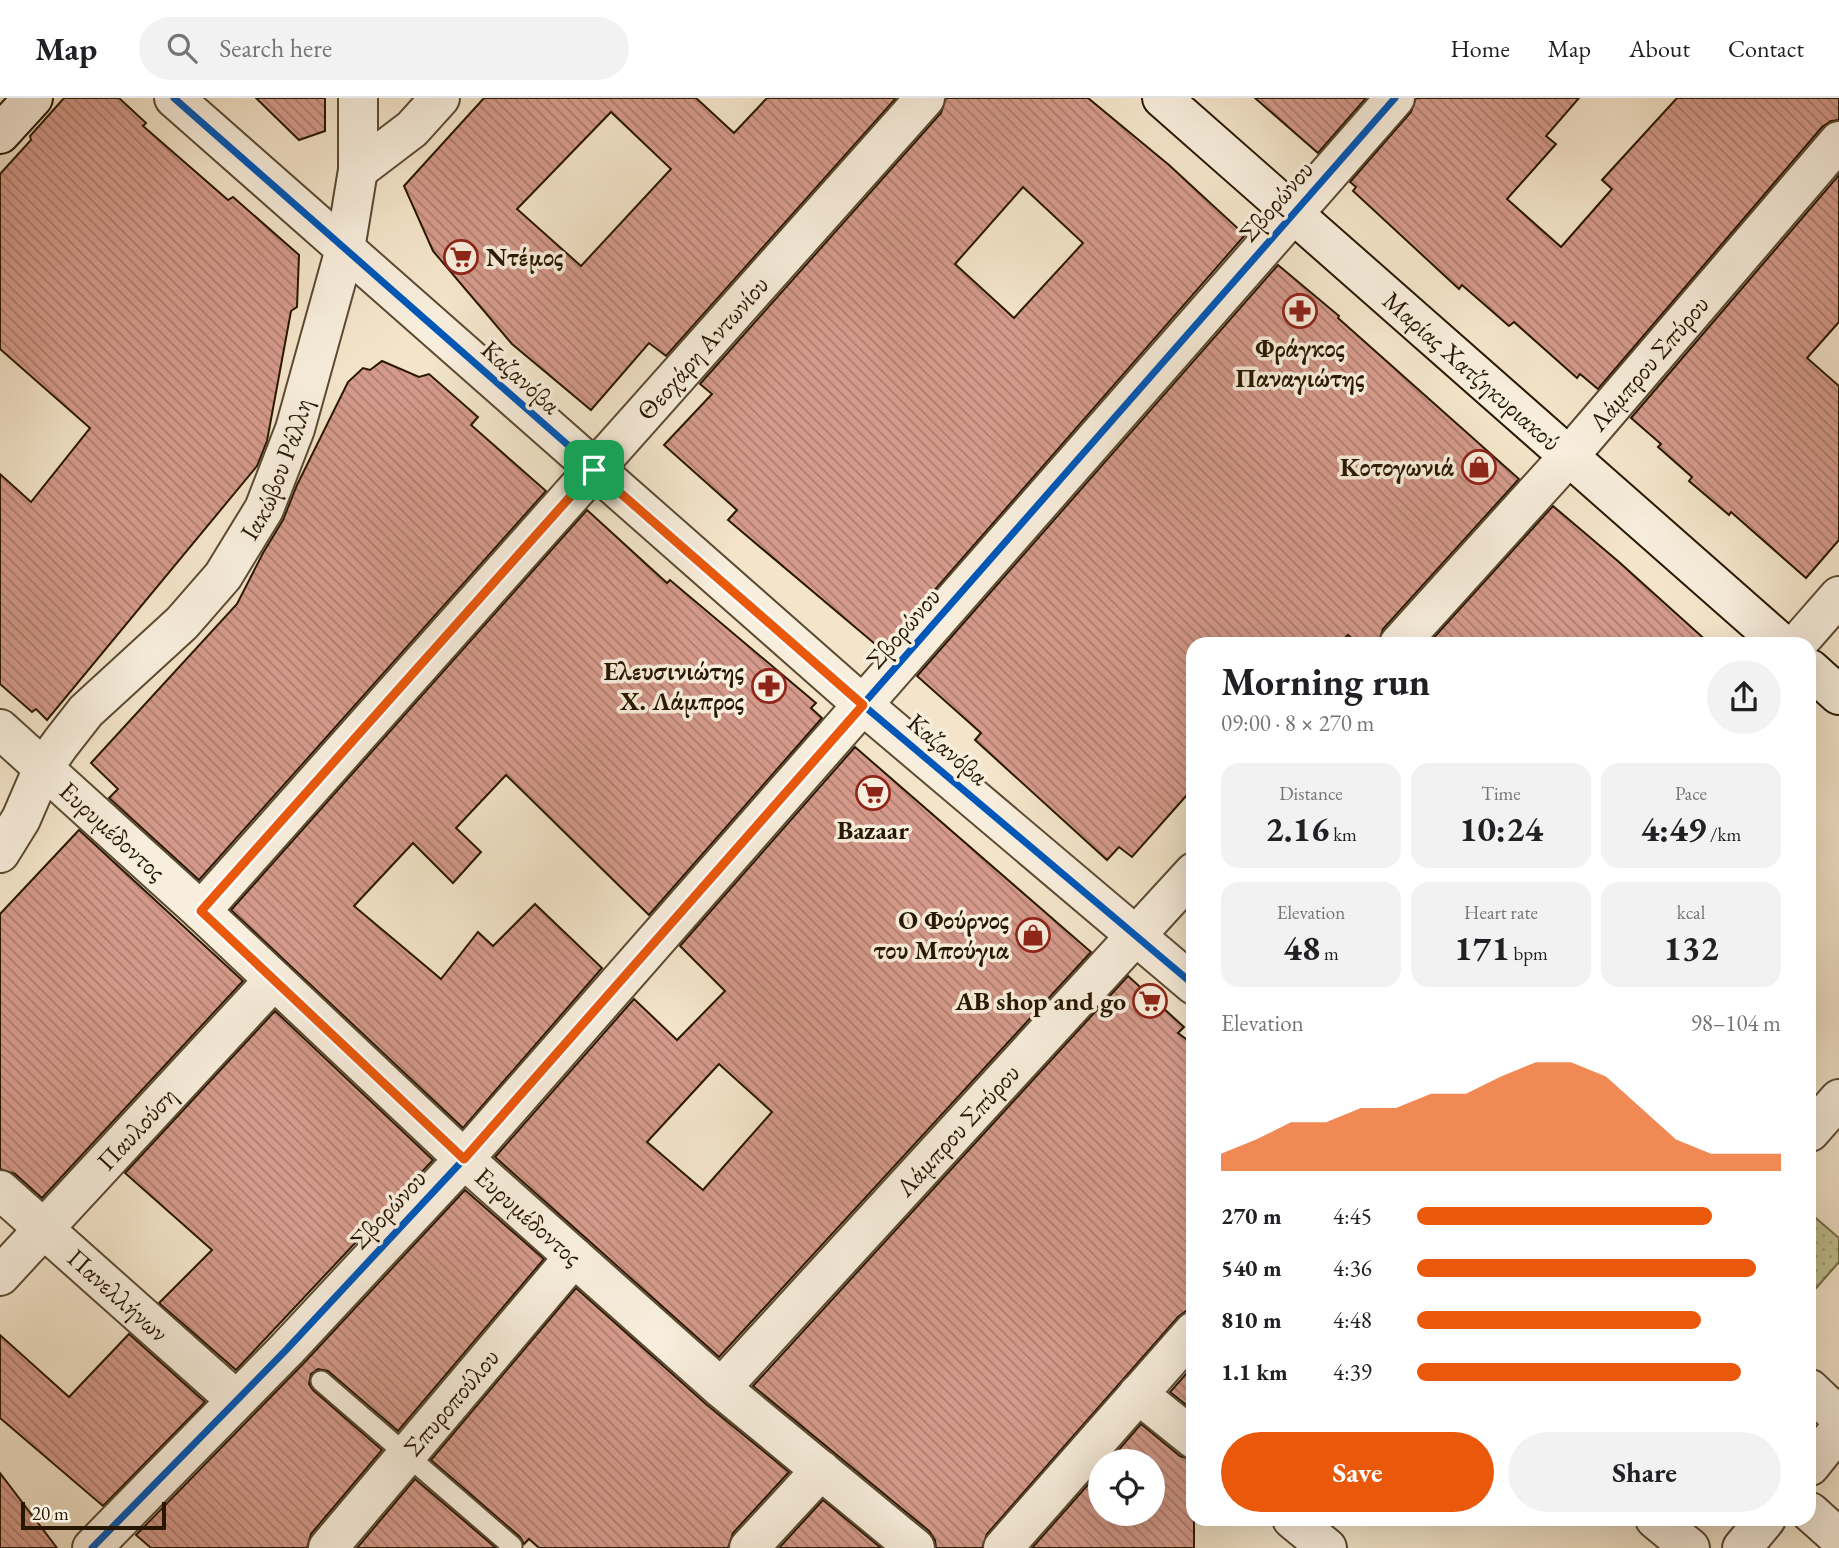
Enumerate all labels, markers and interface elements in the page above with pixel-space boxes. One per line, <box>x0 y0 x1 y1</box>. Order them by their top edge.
search box <box>139 17 629 80</box>
text: Map <box>35 27 97 70</box>
icon: search <box>163 29 201 67</box>
text: Search here <box>219 31 332 65</box>
text: Home <box>1450 33 1510 64</box>
text: Map <box>1548 33 1591 64</box>
text: About <box>1629 33 1690 64</box>
text: Contact <box>1728 33 1804 64</box>
street label: Σβορώνου <box>1231 153 1321 249</box>
supermarket icon: Ντέμος <box>442 238 480 276</box>
place label: Ντέμος <box>486 240 563 274</box>
street label: Θεοχάρη Αντωνίου <box>629 268 776 428</box>
street label: Μαρίας Χατζηκυριακού <box>1376 283 1568 458</box>
street label: Λάμπρου Σπύρου <box>1580 288 1717 439</box>
pharmacy icon: Φράγκος Παναγιώτης <box>1281 292 1319 330</box>
place label: Φράγκος Παναγιώτης <box>1236 331 1364 395</box>
street label: Καζανόβα <box>474 332 568 422</box>
street label: Ιακώβου Ράλλη <box>232 394 320 546</box>
pin <box>564 440 624 500</box>
shop icon: Κοτογωνιά <box>1460 448 1498 486</box>
place label: Κοτογωνιά <box>1340 450 1455 484</box>
icon: arrive <box>575 451 613 489</box>
street label: Σβορώνου <box>858 580 948 676</box>
place label: Ελευσινιώτης Χ. Λάμπρος <box>604 654 744 718</box>
text: Morning run <box>1221 657 1430 706</box>
button: share <box>1707 660 1781 734</box>
pharmacy icon: Ελευσινιώτης Χ. Λάμπρος <box>750 667 788 705</box>
street label: Καζανόβα <box>900 705 996 793</box>
text: 09:00 · 8 × 270 m <box>1221 708 1374 738</box>
street label: Ευρυμέδοντος <box>52 774 173 888</box>
supermarket icon: Bazaar <box>854 774 892 812</box>
text: Distance <box>1279 781 1343 806</box>
text: Time <box>1481 781 1521 806</box>
text: Pace <box>1675 781 1707 806</box>
text: 2.16 <box>1265 806 1329 851</box>
text: 10:24 <box>1459 806 1543 851</box>
text: 4:49 <box>1641 806 1706 851</box>
place label: Bazaar <box>837 813 909 847</box>
text: km <box>1329 822 1357 847</box>
text: /km <box>1706 822 1741 847</box>
text: Elevation <box>1277 900 1345 925</box>
text: Heart rate <box>1464 900 1538 925</box>
text: kcal <box>1677 900 1705 925</box>
place label: Ο Φούρνος του Μπούγια <box>874 903 1010 967</box>
shop icon: Ο Φούρνος του Μπούγια <box>1014 916 1052 954</box>
text: 48 <box>1283 925 1320 970</box>
text: 171 <box>1454 925 1510 970</box>
text: 132 <box>1663 925 1719 970</box>
text: m <box>1320 941 1339 966</box>
text: bpm <box>1510 941 1548 966</box>
supermarket icon: AB shop and go <box>1131 982 1169 1020</box>
place label: AB shop and go <box>954 984 1126 1018</box>
text: Elevation <box>1221 1008 1304 1038</box>
text: 98–104 m <box>1691 1008 1781 1038</box>
street label: Λάμπρου Σπύρου <box>887 1056 1027 1204</box>
street label: Παυλούση <box>89 1079 184 1178</box>
street label: Ευρυμέδοντος <box>468 1160 589 1273</box>
street label: Σβορώνου <box>342 1162 434 1256</box>
text: 270 m <box>1221 1201 1282 1231</box>
text: 4:45 <box>1333 1201 1372 1231</box>
street label: Πανελλήνων <box>60 1241 176 1349</box>
text: 540 m <box>1221 1253 1282 1283</box>
text: 4:36 <box>1333 1253 1372 1283</box>
text: 810 m <box>1221 1305 1282 1335</box>
text: 4:48 <box>1333 1305 1372 1335</box>
street label: Σπυροπούλου <box>396 1341 507 1463</box>
text: 1.1 km <box>1221 1357 1288 1387</box>
text: 4:39 <box>1333 1357 1372 1387</box>
button: Save <box>1221 1432 1494 1512</box>
button: Share <box>1508 1432 1781 1512</box>
map controls <box>1088 1449 1165 1526</box>
button: locate <box>1088 1449 1165 1526</box>
scale bar <box>21 1499 166 1531</box>
text: 20 m <box>32 1501 69 1526</box>

